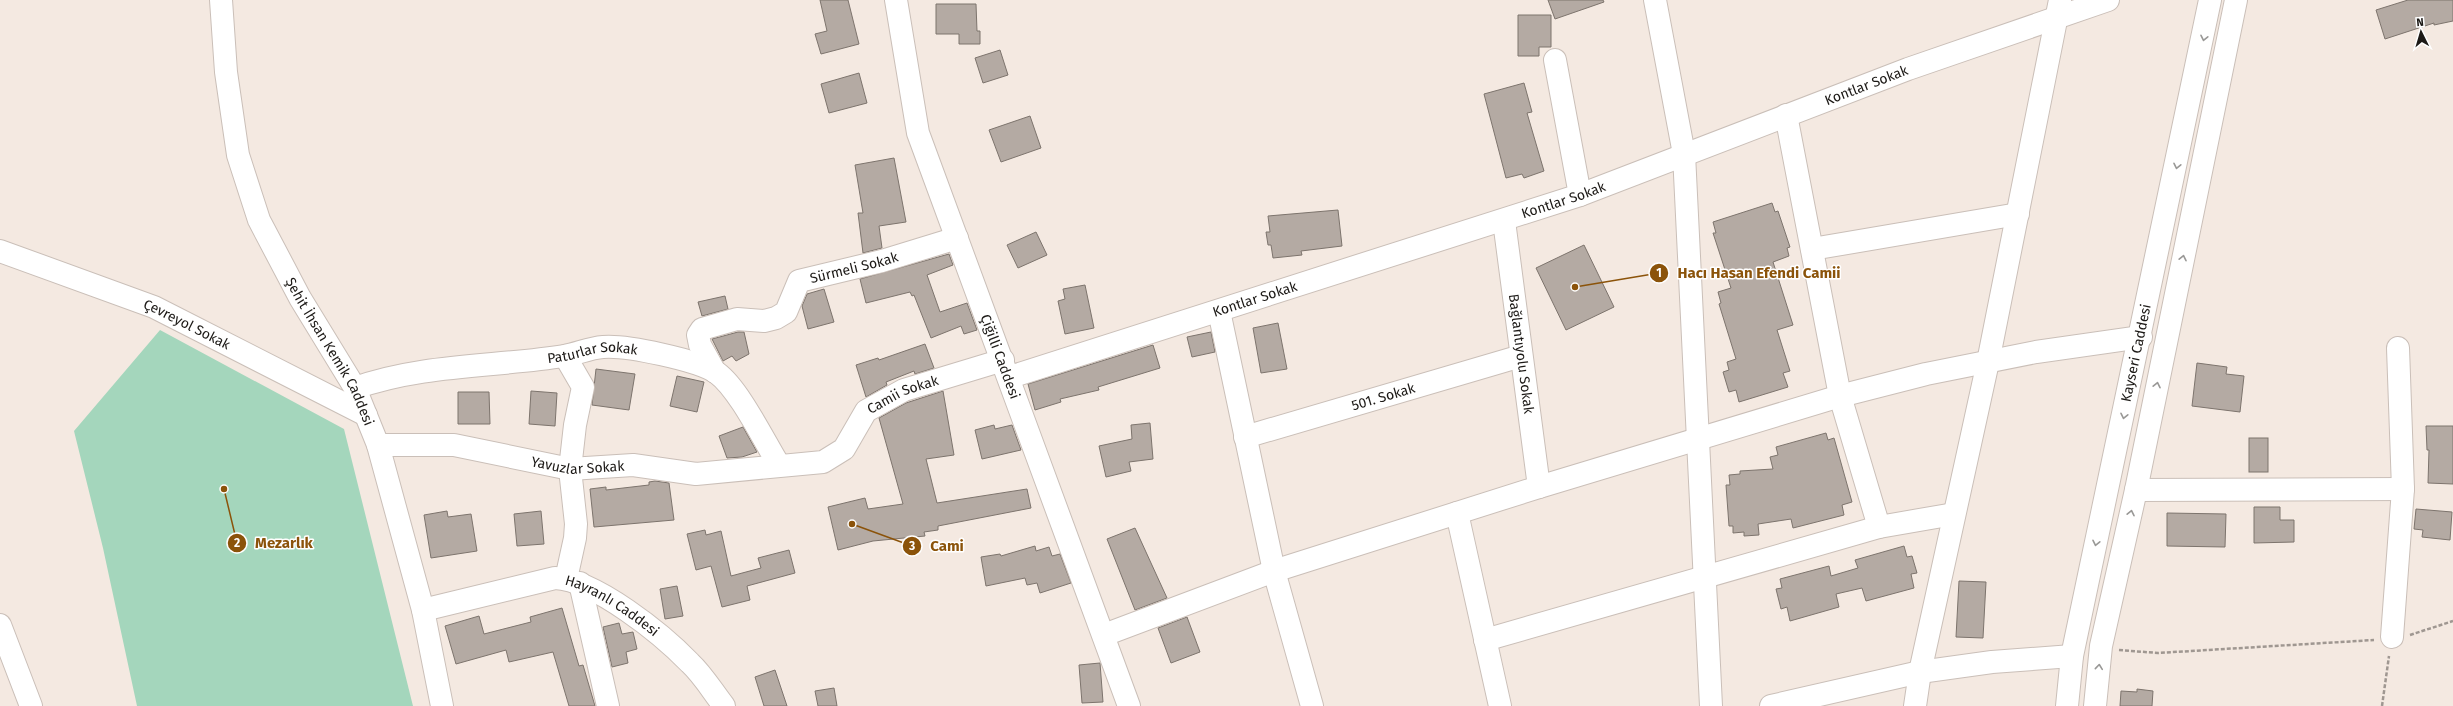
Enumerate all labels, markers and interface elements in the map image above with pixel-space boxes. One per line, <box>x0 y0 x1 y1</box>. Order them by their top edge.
north arrow <box>2401 12 2441 52</box>
text: N <box>2416 16 2424 29</box>
one-way arrow <box>2200 35 2208 42</box>
street label: Kontlar Sokak <box>1822 61 1911 109</box>
one-way arrow <box>2173 162 2181 169</box>
street label: Kontlar Sokak <box>1519 177 1609 222</box>
street label: Sürmeli Sokak <box>808 248 901 287</box>
one-way arrow <box>2179 255 2187 261</box>
callout: Hacı Hasan Efendi Camii <box>1649 259 1848 286</box>
text: Hacı Hasan Efendi Camii <box>1677 264 1841 282</box>
text: 1 <box>1656 266 1662 280</box>
street label: Şehit İhsan Kemik Caddesi <box>282 274 378 428</box>
street label: Kontlar Sokak <box>1210 277 1300 320</box>
street label: Bağlantıyolu Sokak <box>1505 293 1538 416</box>
street label: Çevreyol Sokak <box>141 295 234 353</box>
street label: Kayseri Caddesi <box>2117 302 2154 403</box>
street label: Çiğilli Caddesi <box>977 312 1024 401</box>
street label: Paturlar Sokak <box>546 338 640 367</box>
street label: Camii Sokak <box>864 371 941 417</box>
street label: 501. Sokak <box>1349 379 1418 414</box>
one-way arrow <box>2153 382 2161 388</box>
one-way arrow <box>2120 413 2128 419</box>
street label: Yavuzlar Sokak <box>530 453 626 477</box>
one-way arrow <box>2126 509 2134 516</box>
callout: Mezarlık <box>227 530 321 557</box>
callout: Cami <box>902 532 972 559</box>
text: Mezarlık <box>255 534 314 552</box>
text: 2 <box>234 536 240 550</box>
text: Cami <box>930 537 964 555</box>
text: 3 <box>908 539 915 553</box>
one-way arrow <box>2093 540 2101 546</box>
street label: Hayranlı Caddesi <box>563 571 663 640</box>
one-way arrow <box>2094 664 2103 670</box>

